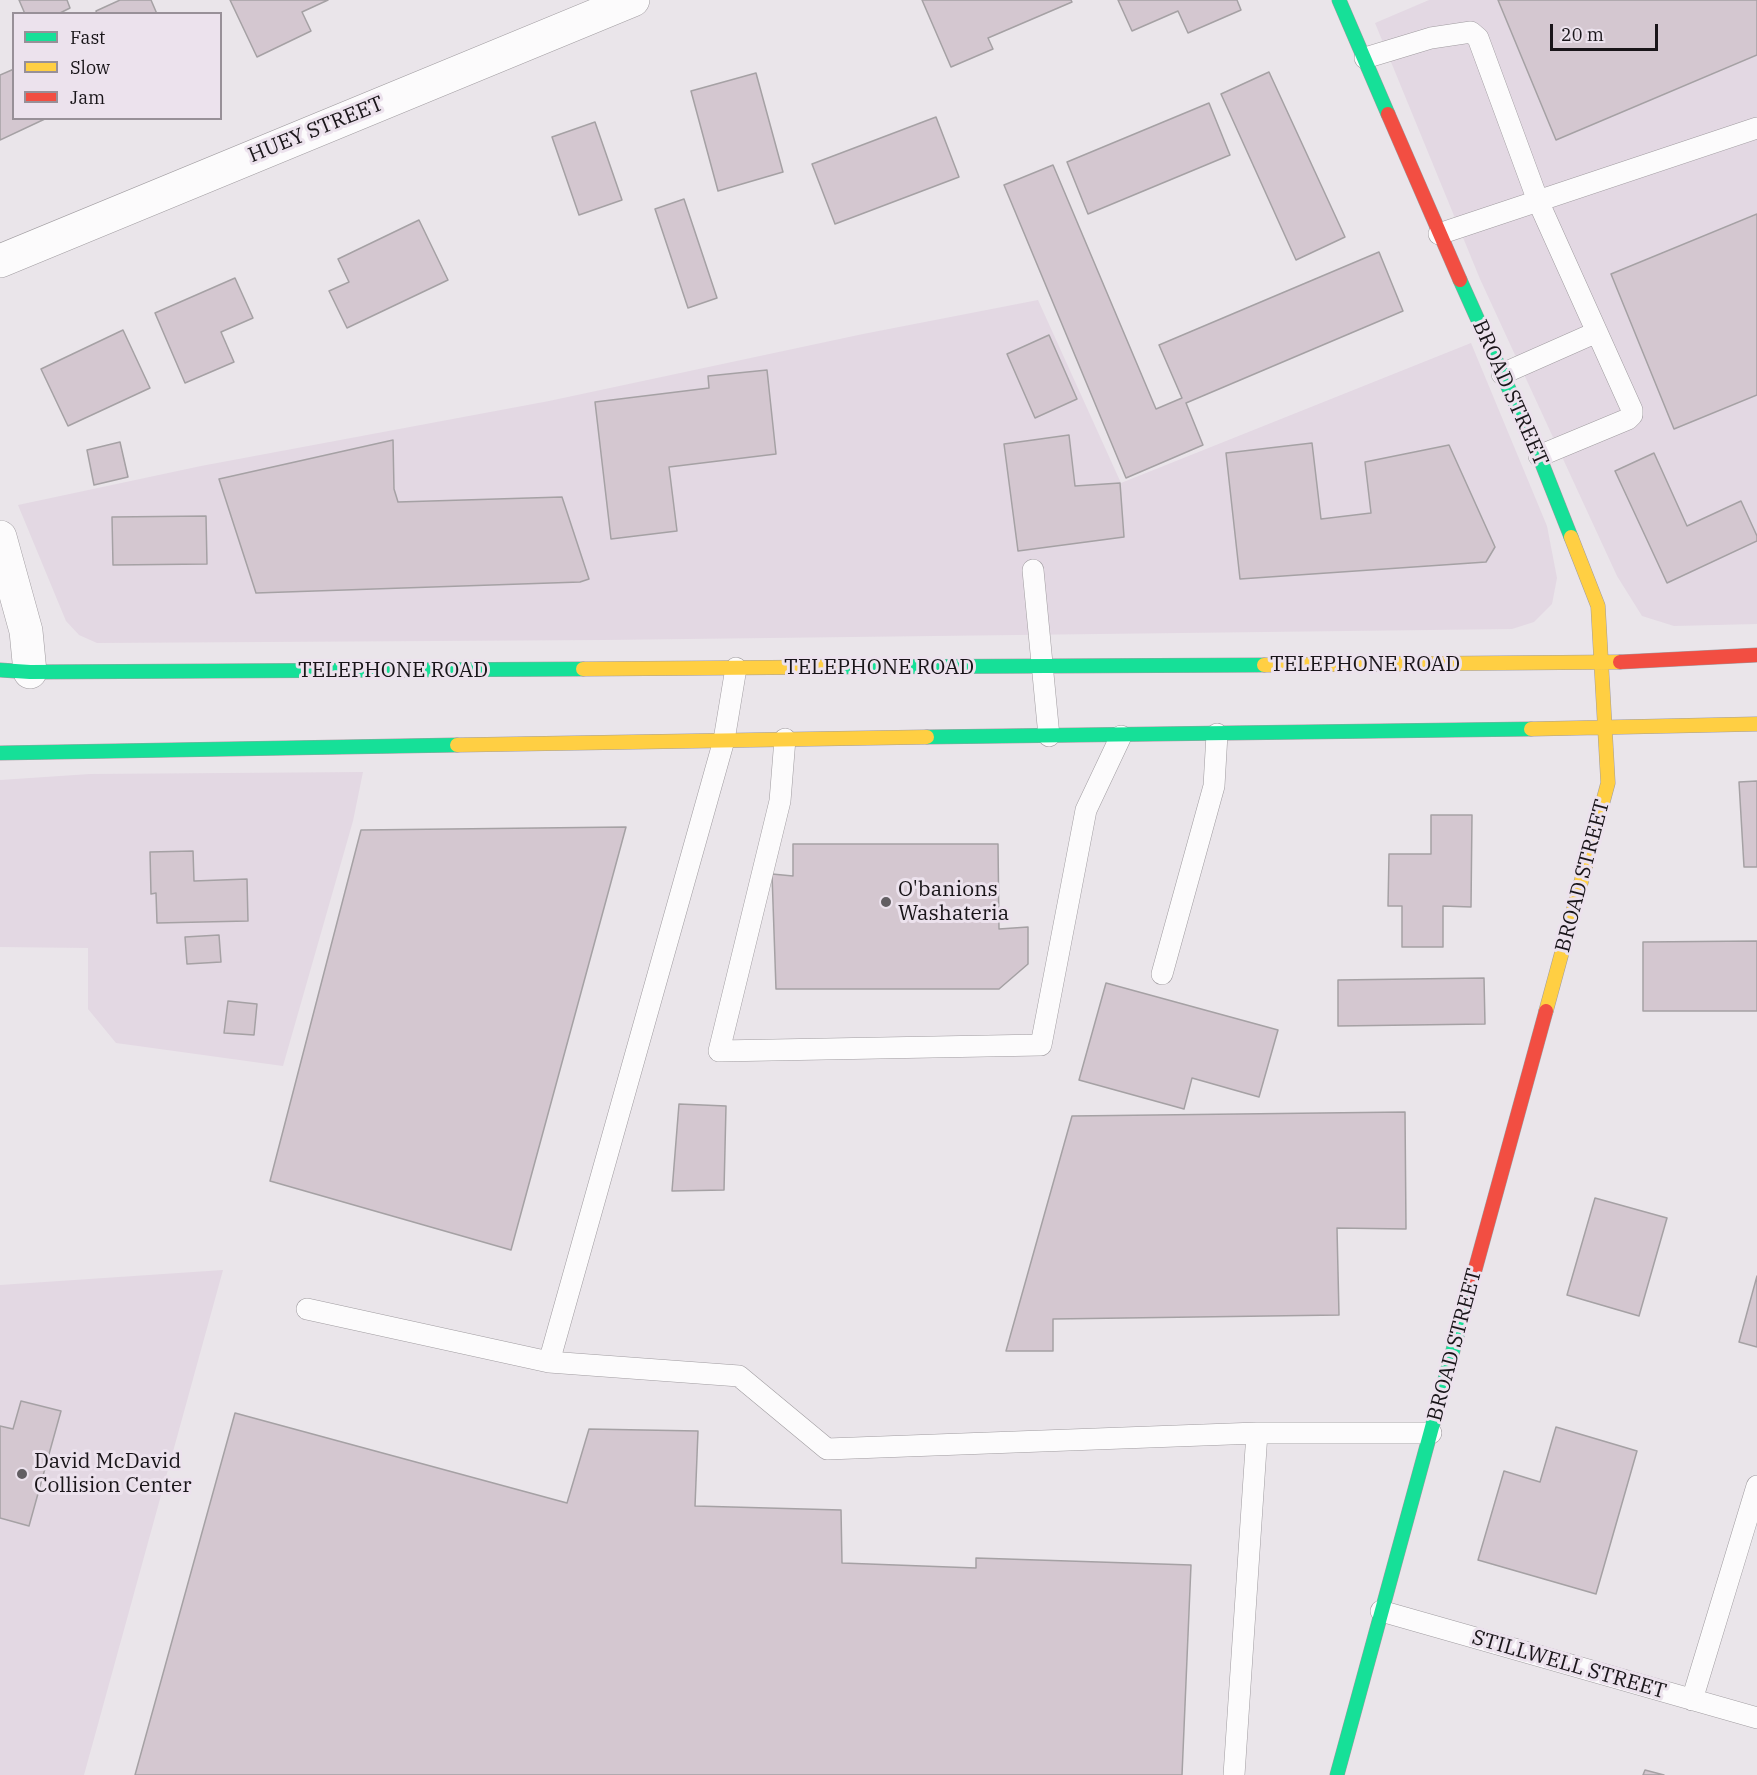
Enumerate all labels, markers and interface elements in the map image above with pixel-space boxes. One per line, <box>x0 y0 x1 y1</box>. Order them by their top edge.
legend <box>12 12 222 120</box>
scale bar <box>1553 12 1661 50</box>
text: 20 m <box>1561 23 1604 46</box>
text: Fast <box>70 26 105 49</box>
text: Slow <box>70 56 110 79</box>
text: Jam <box>70 86 105 109</box>
street label: HUEY STREET <box>245 91 387 169</box>
street label: BROAD STREET <box>1467 316 1553 470</box>
street label: TELEPHONE ROAD <box>1270 652 1460 678</box>
street label: TELEPHONE ROAD <box>784 655 974 681</box>
street label: TELEPHONE ROAD <box>298 658 488 684</box>
street label: BROAD STREET <box>1551 797 1615 955</box>
place label: O'banions Washateria <box>898 877 1009 927</box>
marker: O'banions Washateria <box>879 895 893 909</box>
street label: BROAD STREET <box>1423 1266 1487 1424</box>
place label: David McDavid Collision Center <box>34 1449 192 1499</box>
marker: David McDavid Collision Center <box>15 1467 29 1481</box>
street label: STILLWELL STREET <box>1469 1625 1669 1705</box>

